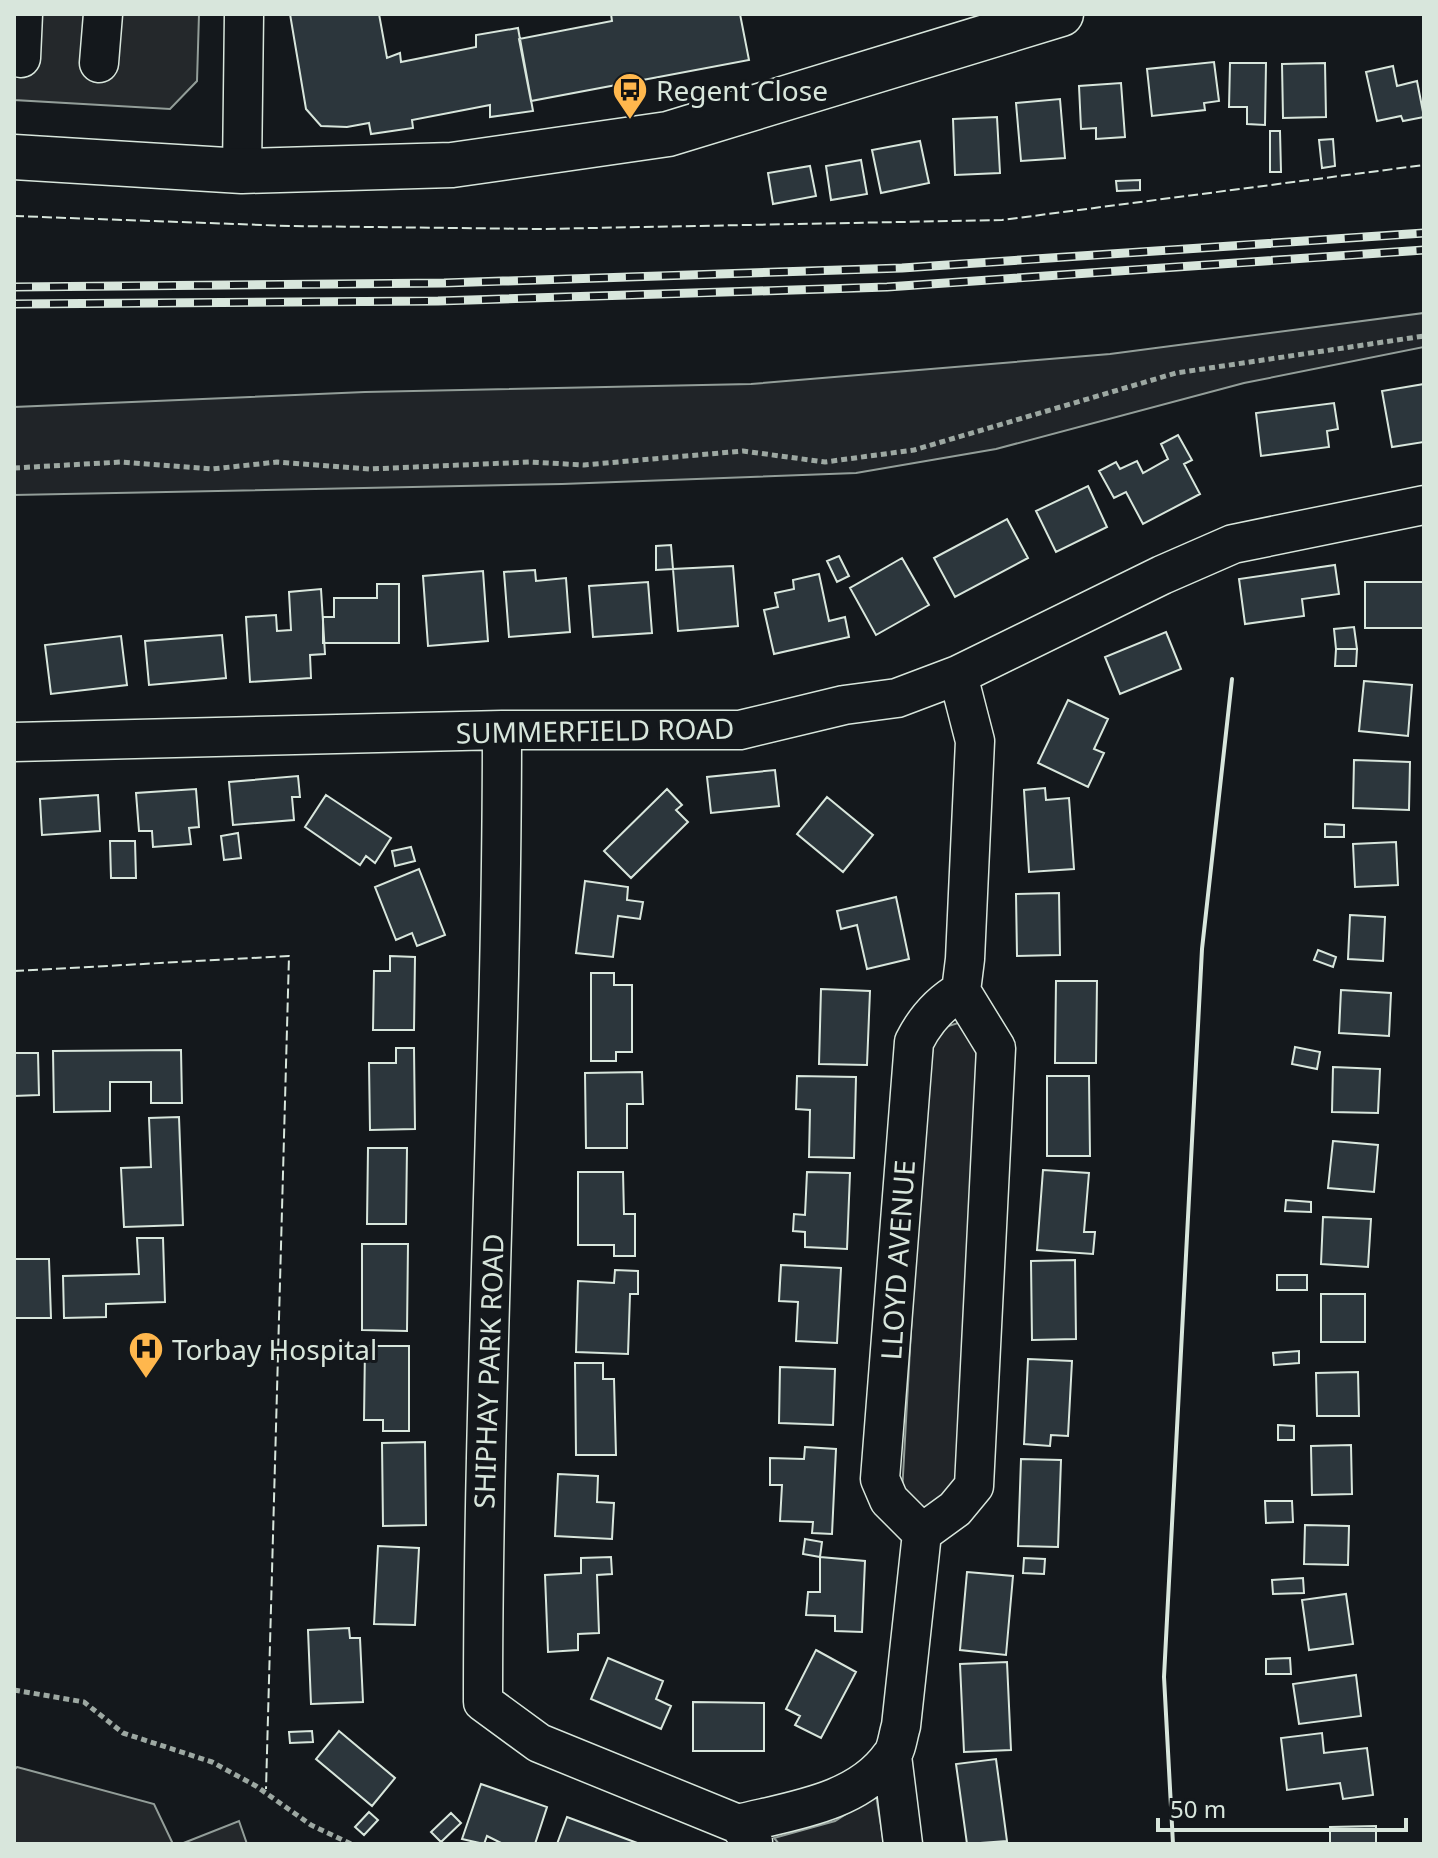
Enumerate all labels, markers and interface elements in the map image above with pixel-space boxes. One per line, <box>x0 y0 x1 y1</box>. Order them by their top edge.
bus stop icon: Regent Close <box>611 71 649 121</box>
place label: Regent Close <box>656 71 828 109</box>
street label: SUMMERFIELD ROAD <box>455 709 735 751</box>
street label: LLOYD AVENUE <box>871 1159 923 1361</box>
street label: SHIPHAY PARK ROAD <box>464 1233 512 1509</box>
hospital icon: Torbay Hospital <box>127 1330 165 1380</box>
place label: Torbay Hospital <box>172 1330 377 1368</box>
scale bar <box>1158 1782 1406 1832</box>
text: 50 m <box>1170 1792 1226 1825</box>

